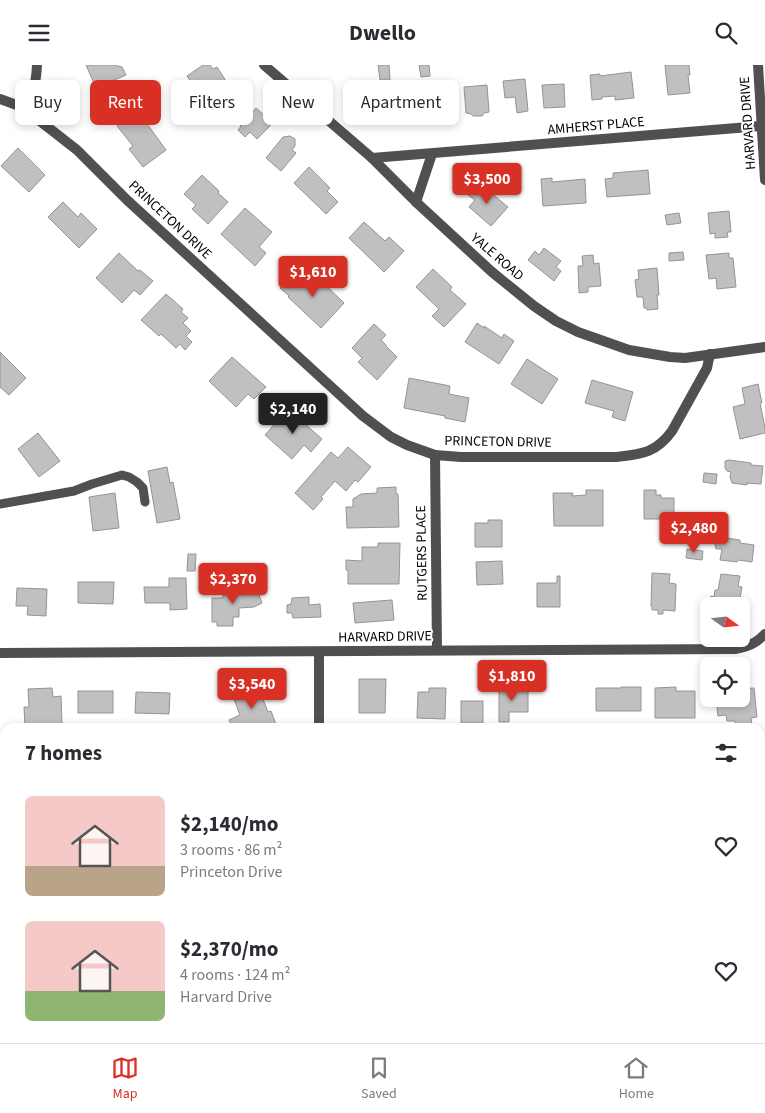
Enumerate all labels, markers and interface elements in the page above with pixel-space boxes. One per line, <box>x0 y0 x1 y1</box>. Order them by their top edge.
text: Dwello <box>349 17 416 49</box>
icon: menu <box>25 19 53 47</box>
icon: search <box>712 19 740 47</box>
street label: HARVARD DRIVE <box>735 76 761 170</box>
chip: Buy <box>15 80 80 125</box>
chip: Rent <box>90 80 161 125</box>
chip: Filters <box>171 80 253 125</box>
chip: New <box>263 80 333 125</box>
chip: Apartment <box>343 80 459 125</box>
street label: AMHERST PLACE <box>547 112 645 140</box>
pin: $3,500 <box>446 163 528 205</box>
text: $3,500 <box>463 168 511 190</box>
street label: PRINCETON DRIVE <box>124 176 216 264</box>
street label: YALE ROAD <box>465 228 528 286</box>
pin: $1,610 <box>272 255 354 298</box>
text: $1,610 <box>289 261 337 283</box>
pin: $2,140 <box>252 393 334 435</box>
text: $2,140 <box>269 398 317 420</box>
street label: PRINCETON DRIVE <box>444 431 552 453</box>
street label: RUTGERS PLACE <box>411 505 433 601</box>
pin: $2,480 <box>653 511 735 554</box>
text: $2,480 <box>670 517 718 539</box>
pin: $2,370 <box>192 563 274 605</box>
text: $2,370 <box>209 568 257 590</box>
north arrow <box>700 597 750 647</box>
map controls <box>700 597 750 707</box>
street label: HARVARD DRIVE <box>338 626 432 648</box>
button: locate <box>700 657 750 707</box>
pin: $1,810 <box>471 659 553 702</box>
text: $1,810 <box>488 665 536 687</box>
pin: $3,540 <box>211 667 293 710</box>
text: $3,540 <box>228 673 276 695</box>
text: 7 homes <box>25 738 102 768</box>
icon: filters <box>712 739 740 767</box>
text: $2,140/mo <box>180 809 279 839</box>
icon: home <box>65 816 125 876</box>
icon: heart <box>712 832 740 860</box>
text: 3 rooms · 86 m² <box>180 839 282 861</box>
text: Princeton Drive <box>180 861 283 883</box>
text: $2,370/mo <box>180 934 279 964</box>
icon: home <box>65 941 125 1001</box>
icon: heart <box>712 957 740 985</box>
text: 4 rooms · 124 m² <box>180 964 290 986</box>
text: Harvard Drive <box>180 986 272 1008</box>
tab: Map <box>111 1054 139 1104</box>
tab: Saved <box>361 1054 397 1104</box>
tab: Home <box>619 1054 654 1104</box>

